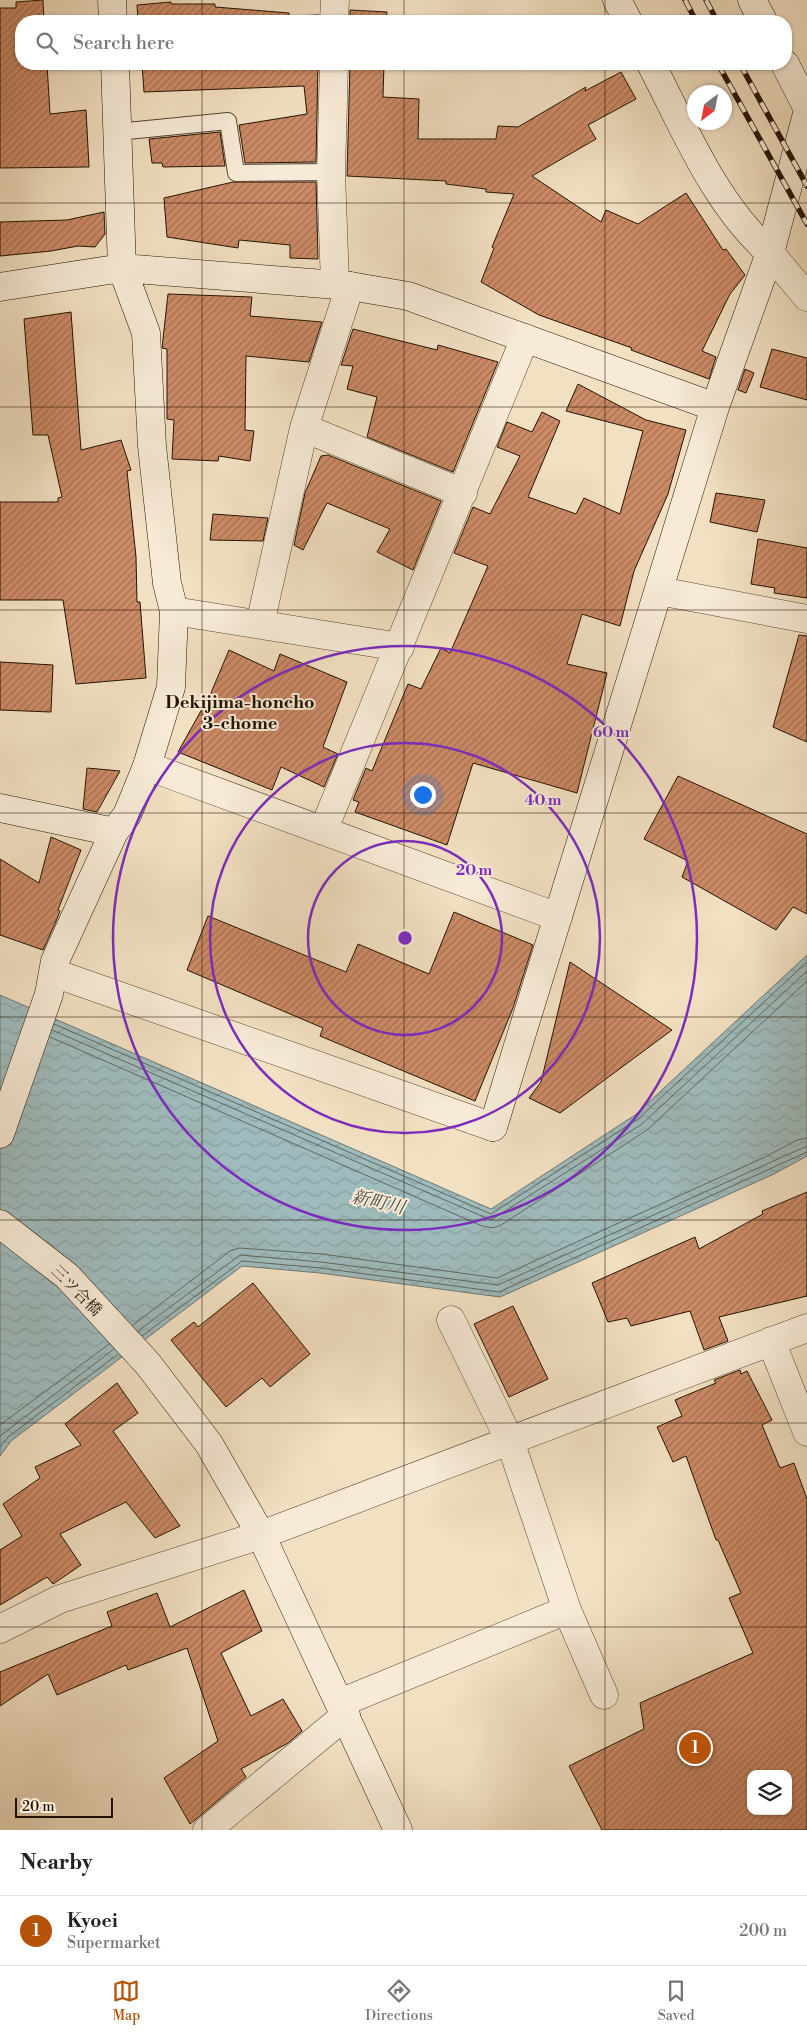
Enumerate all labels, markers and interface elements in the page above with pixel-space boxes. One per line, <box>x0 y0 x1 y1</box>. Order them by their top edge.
search box <box>15 15 792 70</box>
icon: search <box>33 29 61 57</box>
text: Search here <box>73 31 174 55</box>
north arrow <box>687 85 732 130</box>
district label: Dekijima-honcho 3-chome <box>165 691 315 735</box>
text: 60 m <box>593 723 630 742</box>
your location <box>410 782 436 808</box>
text: 40 m <box>524 791 562 810</box>
text: 20 m <box>456 861 493 880</box>
centre of rings <box>396 929 414 947</box>
water label: 新町川 <box>349 1185 409 1220</box>
street label: 三ツ合橋 <box>47 1261 106 1320</box>
pin: 1 <box>679 1729 711 1767</box>
map controls <box>747 1770 792 1815</box>
button: layers <box>747 1770 792 1815</box>
scale bar <box>15 1795 112 1818</box>
text: 20 m <box>22 1798 54 1816</box>
text: Nearby <box>20 1850 93 1876</box>
text: Kyoei <box>67 1909 118 1933</box>
text: 1 <box>32 1921 40 1941</box>
text: 200 m <box>739 1921 787 1941</box>
text: Supermarket <box>67 1933 161 1953</box>
tab: Map <box>112 1977 140 2025</box>
tab: Directions <box>365 1977 433 2025</box>
tab: Saved <box>658 1977 695 2025</box>

